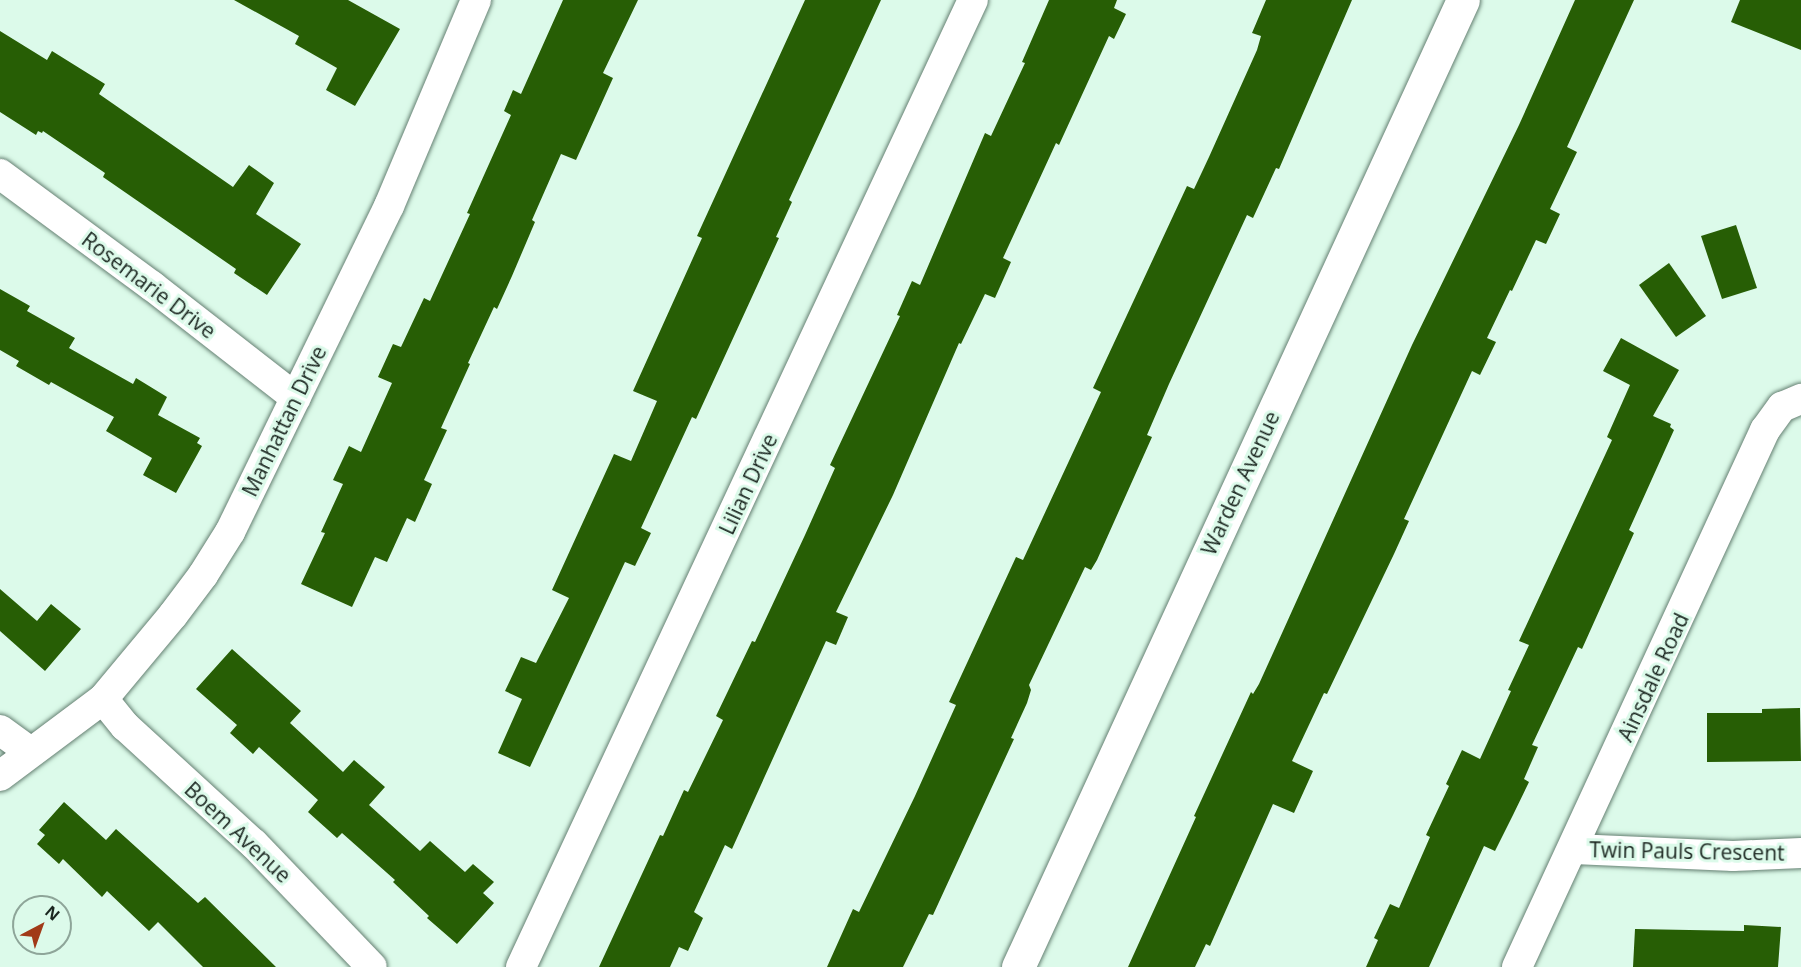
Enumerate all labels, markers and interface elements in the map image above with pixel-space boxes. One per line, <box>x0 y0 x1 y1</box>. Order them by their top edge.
street label: Rosemarie Drive <box>77 226 221 344</box>
street label: Manhattan Drive <box>237 342 331 500</box>
street label: Warden Avenue <box>1196 407 1284 559</box>
street label: Lilian Drive <box>714 430 782 538</box>
street label: Ainsdale Road <box>1612 609 1694 745</box>
street label: Boem Avenue <box>180 776 296 888</box>
street label: Twin Pauls Crescent <box>1589 837 1785 865</box>
north arrow <box>12 895 72 955</box>
text: N <box>40 900 65 925</box>

